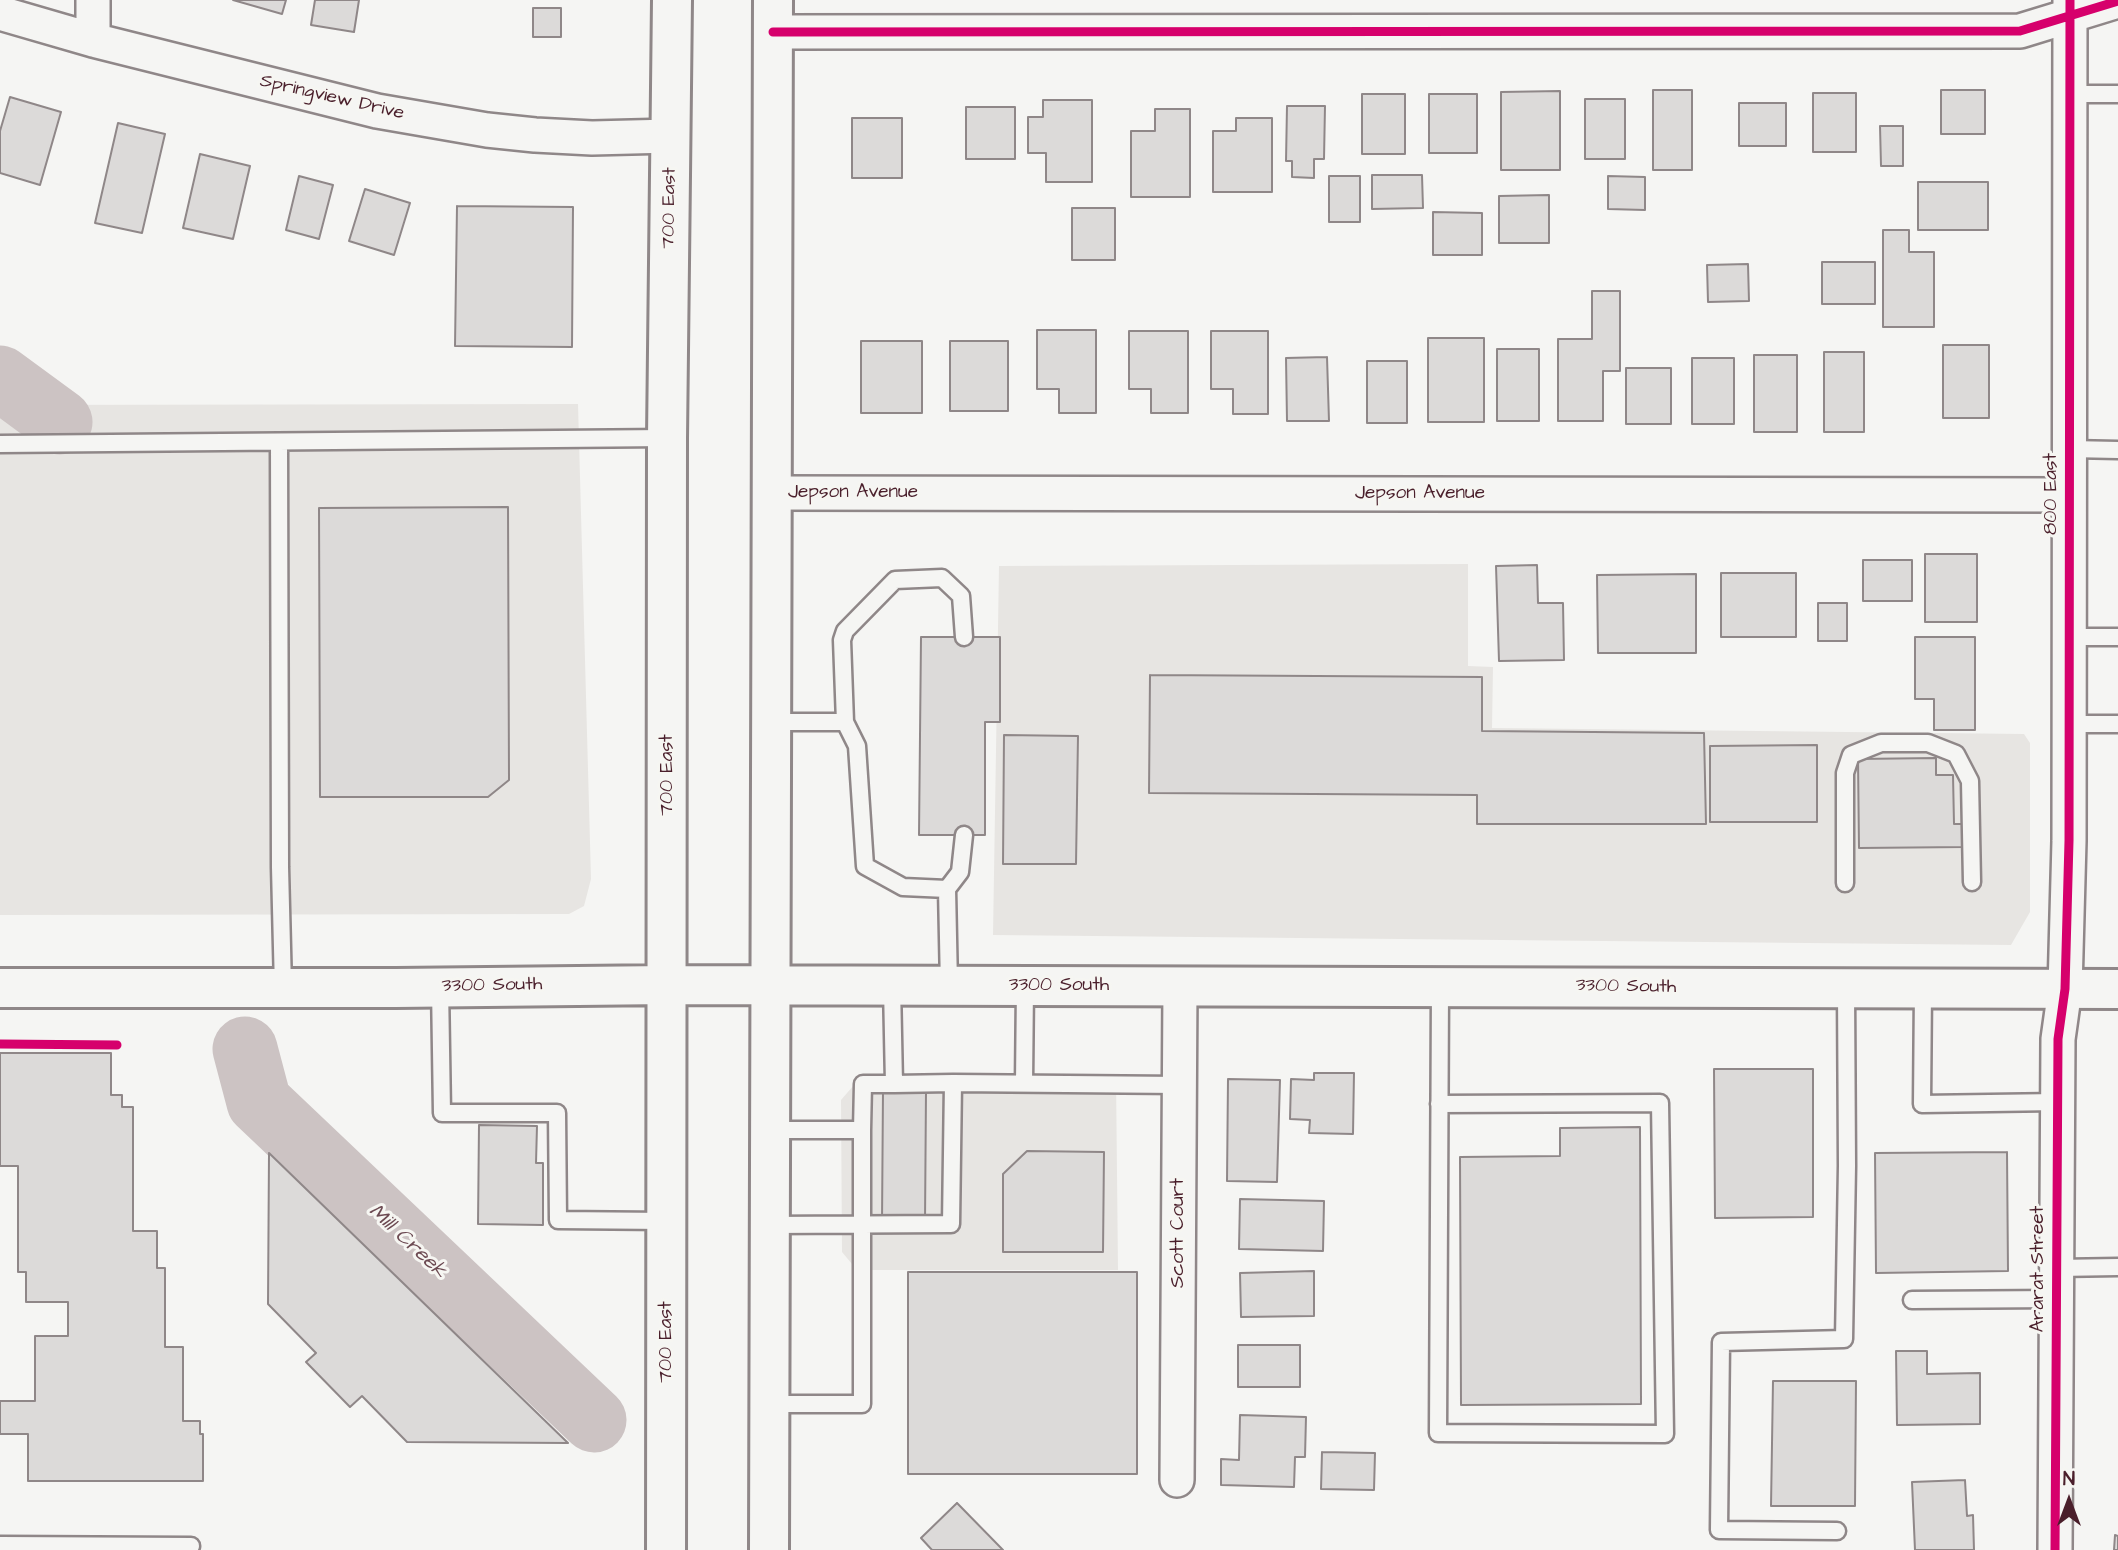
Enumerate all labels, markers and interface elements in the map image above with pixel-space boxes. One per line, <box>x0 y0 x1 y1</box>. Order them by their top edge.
street label: Springview Drive <box>258 70 406 126</box>
street label: 700 East <box>658 167 682 249</box>
street label: 800 East <box>2041 453 2063 535</box>
street label: Jepson Avenue <box>788 482 918 504</box>
street label: Jepson Avenue <box>1355 483 1485 505</box>
street label: 700 East <box>657 734 679 816</box>
street label: 3300 South <box>442 974 542 998</box>
street label: 3300 South <box>1009 975 1109 997</box>
street label: 3300 South <box>1576 975 1676 999</box>
street label: Scott Court <box>1168 1178 1190 1288</box>
water label: Mill Creek <box>363 1199 451 1285</box>
street label: Ararat Street <box>2028 1206 2050 1332</box>
street label: 700 East <box>656 1301 678 1383</box>
north arrow <box>2034 1466 2104 1536</box>
text: N <box>2063 1466 2075 1493</box>

